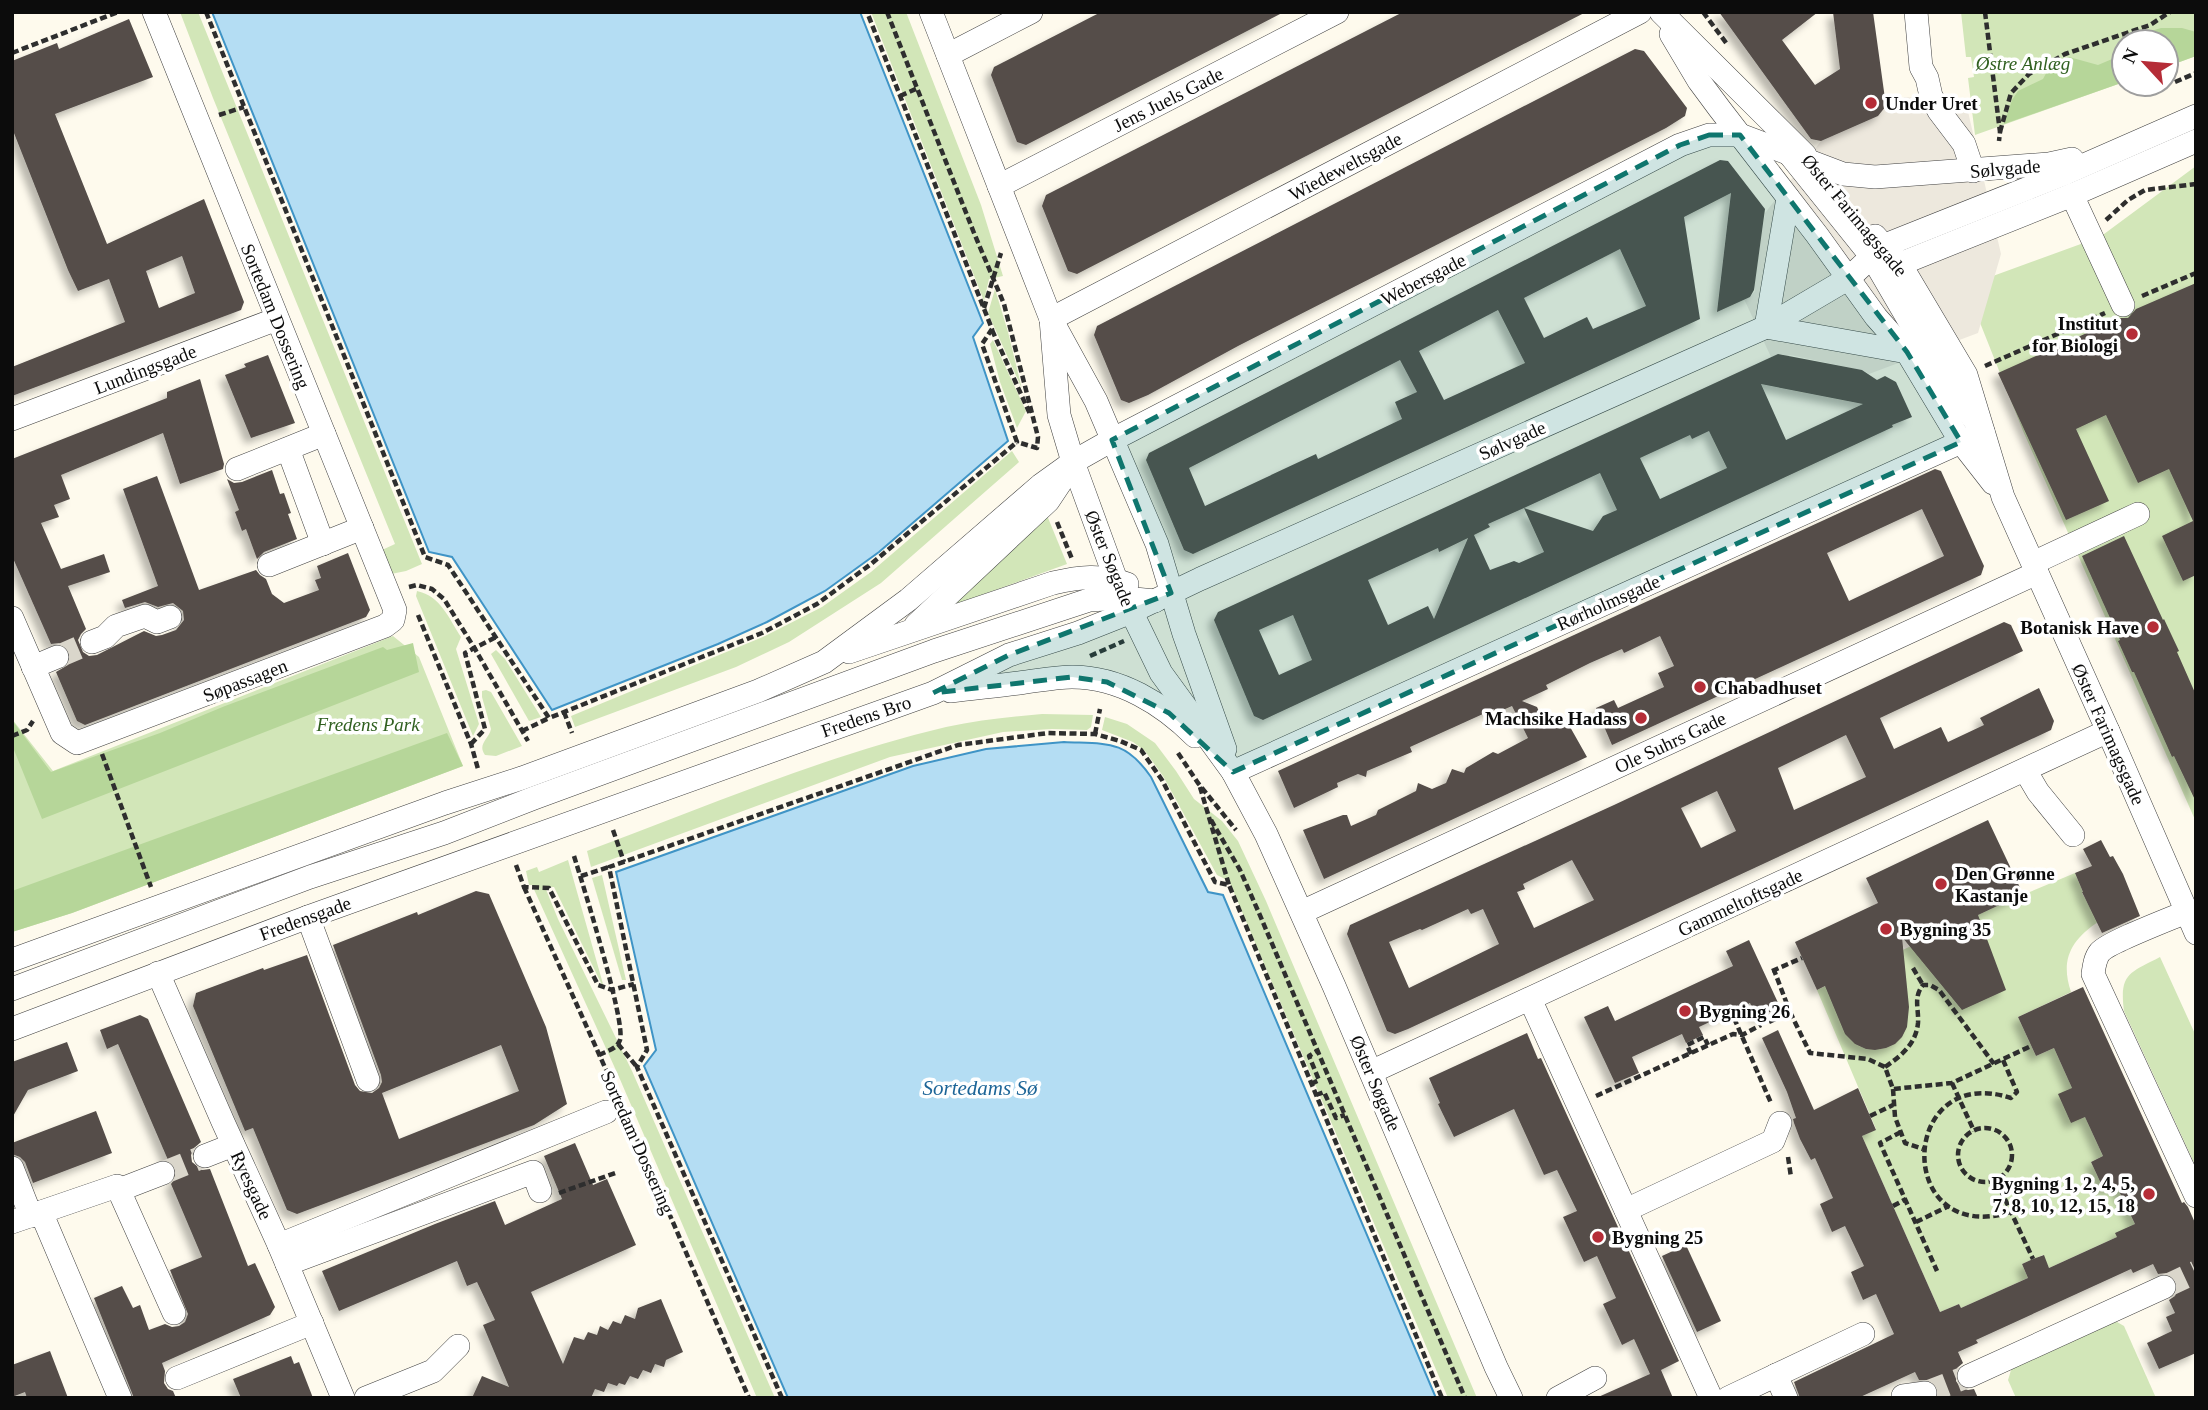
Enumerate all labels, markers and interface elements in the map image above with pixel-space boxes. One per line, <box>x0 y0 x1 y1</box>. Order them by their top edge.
north arrow <box>2110 28 2180 98</box>
text: N <box>2118 45 2143 67</box>
park label: Østre Anlæg <box>1975 53 2070 74</box>
street label: Jens Juels Gade <box>1110 63 1227 136</box>
place label: Under Uret <box>1885 93 1978 114</box>
marker: Under Uret <box>1863 95 1879 111</box>
street label: Wiedeweltsgade <box>1285 128 1405 205</box>
street label: Øster Farimagsgade <box>1798 150 1912 280</box>
street label: Sølvgade <box>1969 155 2041 182</box>
street label: Sortedam Dossering <box>237 241 314 392</box>
street label: Webersgade <box>1377 249 1469 310</box>
place label: Institut for Biologi <box>2032 313 2119 356</box>
marker: Institut for Biologi <box>2124 326 2140 342</box>
street label: Lundingsgade <box>91 340 199 399</box>
street label: Sølvgade <box>1476 416 1549 464</box>
street label: Øster Søgade <box>1081 507 1138 609</box>
street label: Rørholmsgade <box>1553 570 1663 635</box>
place label: Botanisk Have <box>2020 617 2139 638</box>
marker: Botanisk Have <box>2145 619 2161 635</box>
street label: Søpassagen <box>200 655 291 706</box>
street label: Øster Farimagsgade <box>2068 660 2149 808</box>
place label: Chabadhuset <box>1714 677 1822 698</box>
marker: Chabadhuset <box>1692 679 1708 695</box>
street label: Fredens Bro <box>819 691 914 742</box>
place label: Machsike Hadass <box>1485 708 1627 729</box>
street label: Ole Suhrs Gade <box>1611 708 1729 777</box>
marker: Machsike Hadass <box>1633 710 1649 726</box>
park label: Fredens Park <box>315 714 420 735</box>
place label: Den Grønne Kastanje <box>1955 863 2055 906</box>
street label: Gammeltoftsgade <box>1675 864 1806 941</box>
marker: Den Grønne Kastanje <box>1933 876 1949 892</box>
street label: Fredensgade <box>256 892 354 945</box>
place label: Bygning 35 <box>1900 919 1991 940</box>
marker: Bygning 35 <box>1878 921 1894 937</box>
place label: Bygning 26 <box>1699 1001 1790 1022</box>
marker: Bygning 26 <box>1677 1003 1693 1019</box>
street label: Øster Søgade <box>1346 1032 1405 1134</box>
street label: Sortedam Dossering <box>597 1067 679 1218</box>
water label: Sortedams Sø <box>923 1076 1038 1100</box>
street label: Ryesgade <box>227 1148 277 1223</box>
place label: Bygning 1, 2, 4, 5, 7, 8, 10, 12, 15, 18 <box>1991 1173 2135 1216</box>
marker: Bygning 1, 2, 4, 5, 7, 8, 10, 12, 15, 18 <box>2141 1186 2157 1202</box>
place label: Bygning 25 <box>1612 1227 1703 1248</box>
marker: Bygning 25 <box>1590 1229 1606 1245</box>

